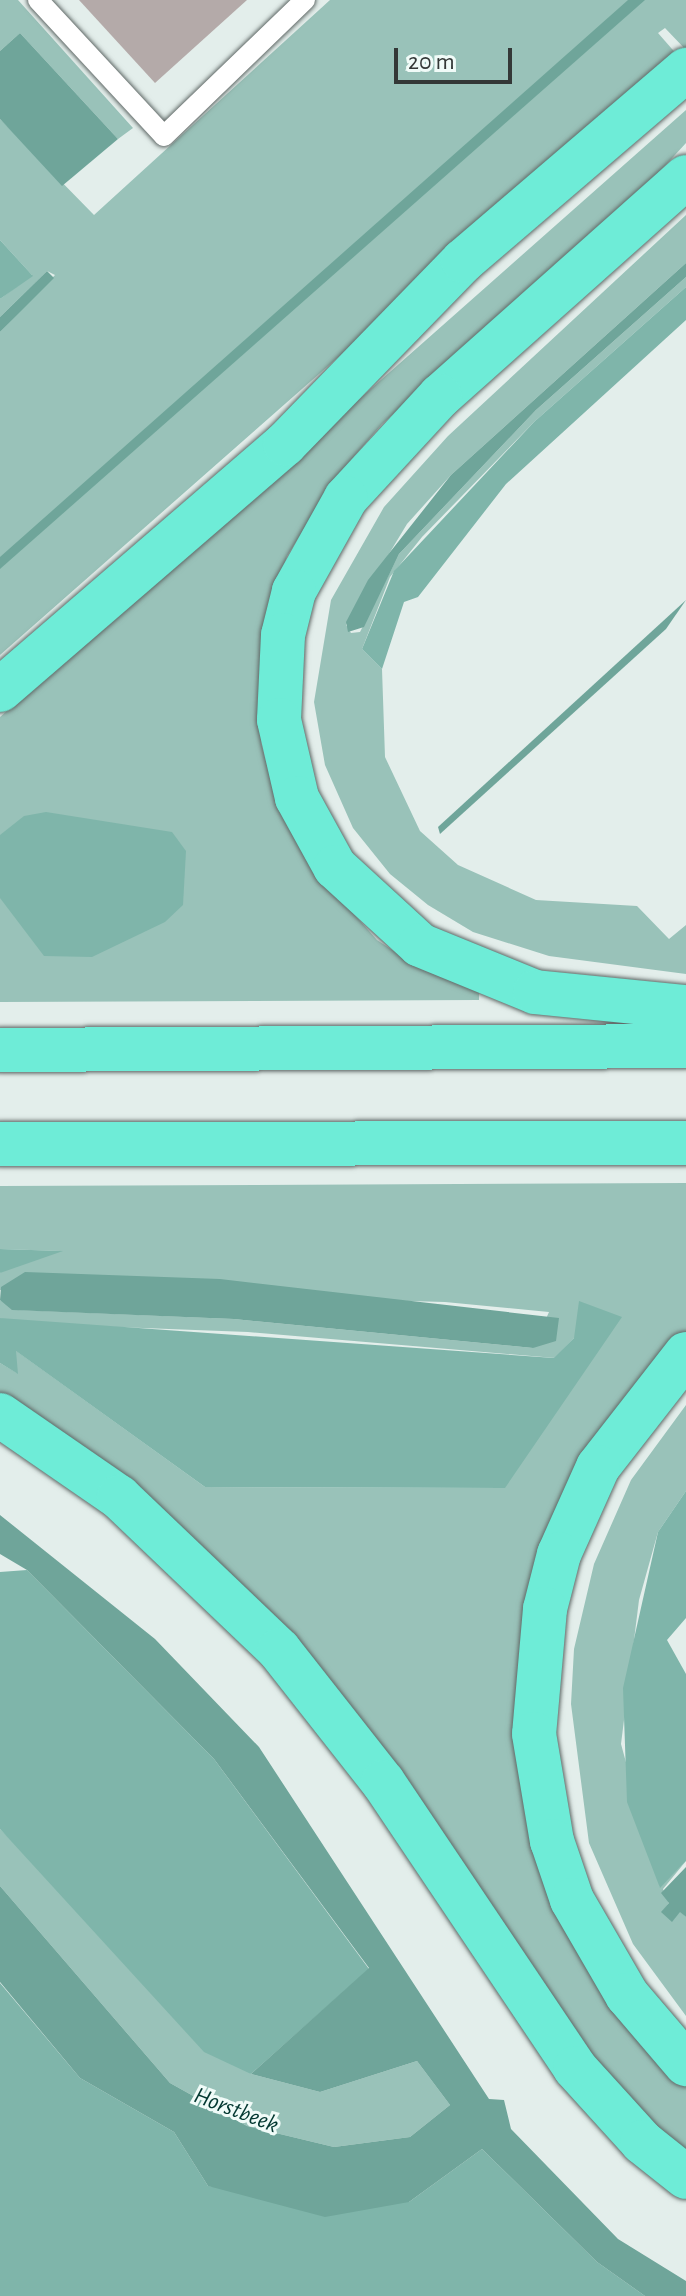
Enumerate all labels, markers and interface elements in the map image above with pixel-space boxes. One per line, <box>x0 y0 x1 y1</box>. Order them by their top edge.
scale bar <box>398 32 516 82</box>
text: 20 m <box>408 50 455 74</box>
water label: Horstbeek <box>190 2082 282 2140</box>

